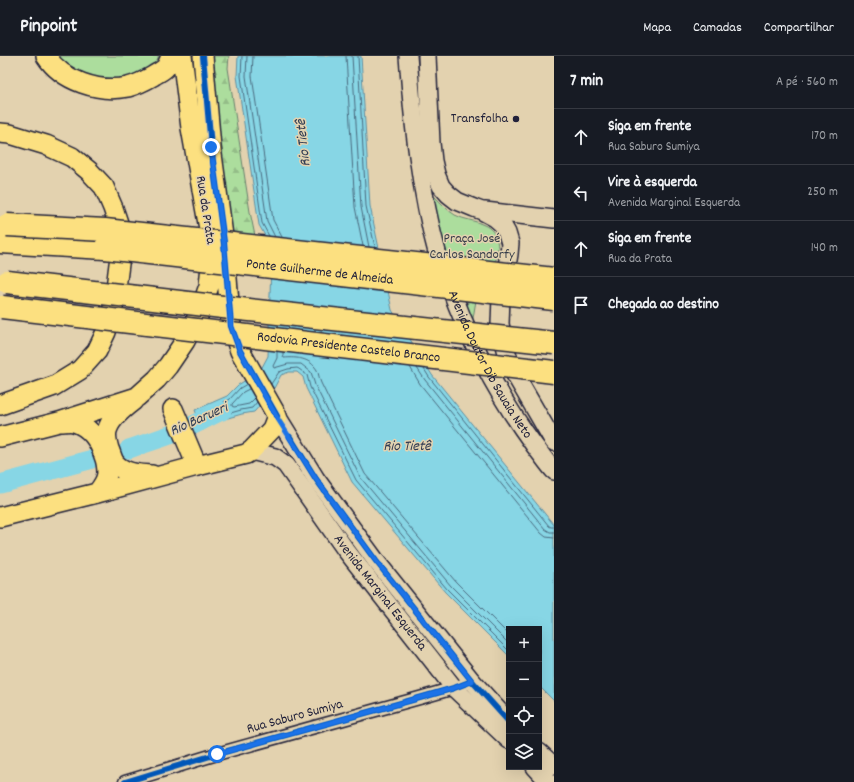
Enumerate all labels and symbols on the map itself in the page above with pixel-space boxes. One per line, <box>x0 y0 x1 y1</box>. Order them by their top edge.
place label: Transfolha <box>451 109 508 129</box>
marker: Transfolha <box>511 114 521 124</box>
water label: Rio Tietê <box>290 117 317 168</box>
route end <box>202 138 220 156</box>
street label: Rua da Prata <box>190 174 220 246</box>
park label: Praça José Carlos Sandorfy <box>429 229 515 265</box>
street label: Ponte Guilherme de Almeida <box>245 254 395 291</box>
street label: Avenida Doutor Dib Sauaia Neto <box>442 288 537 443</box>
street label: Rodovia Presidente Castelo Branco <box>256 327 441 369</box>
water label: Rio Barueri <box>167 397 234 443</box>
water label: Rio Tietê <box>383 436 432 458</box>
street label: Avenida Marginal Esquerda <box>328 531 432 656</box>
street label: Rua Saburo Sumiya <box>245 694 346 739</box>
route start <box>208 745 226 763</box>

